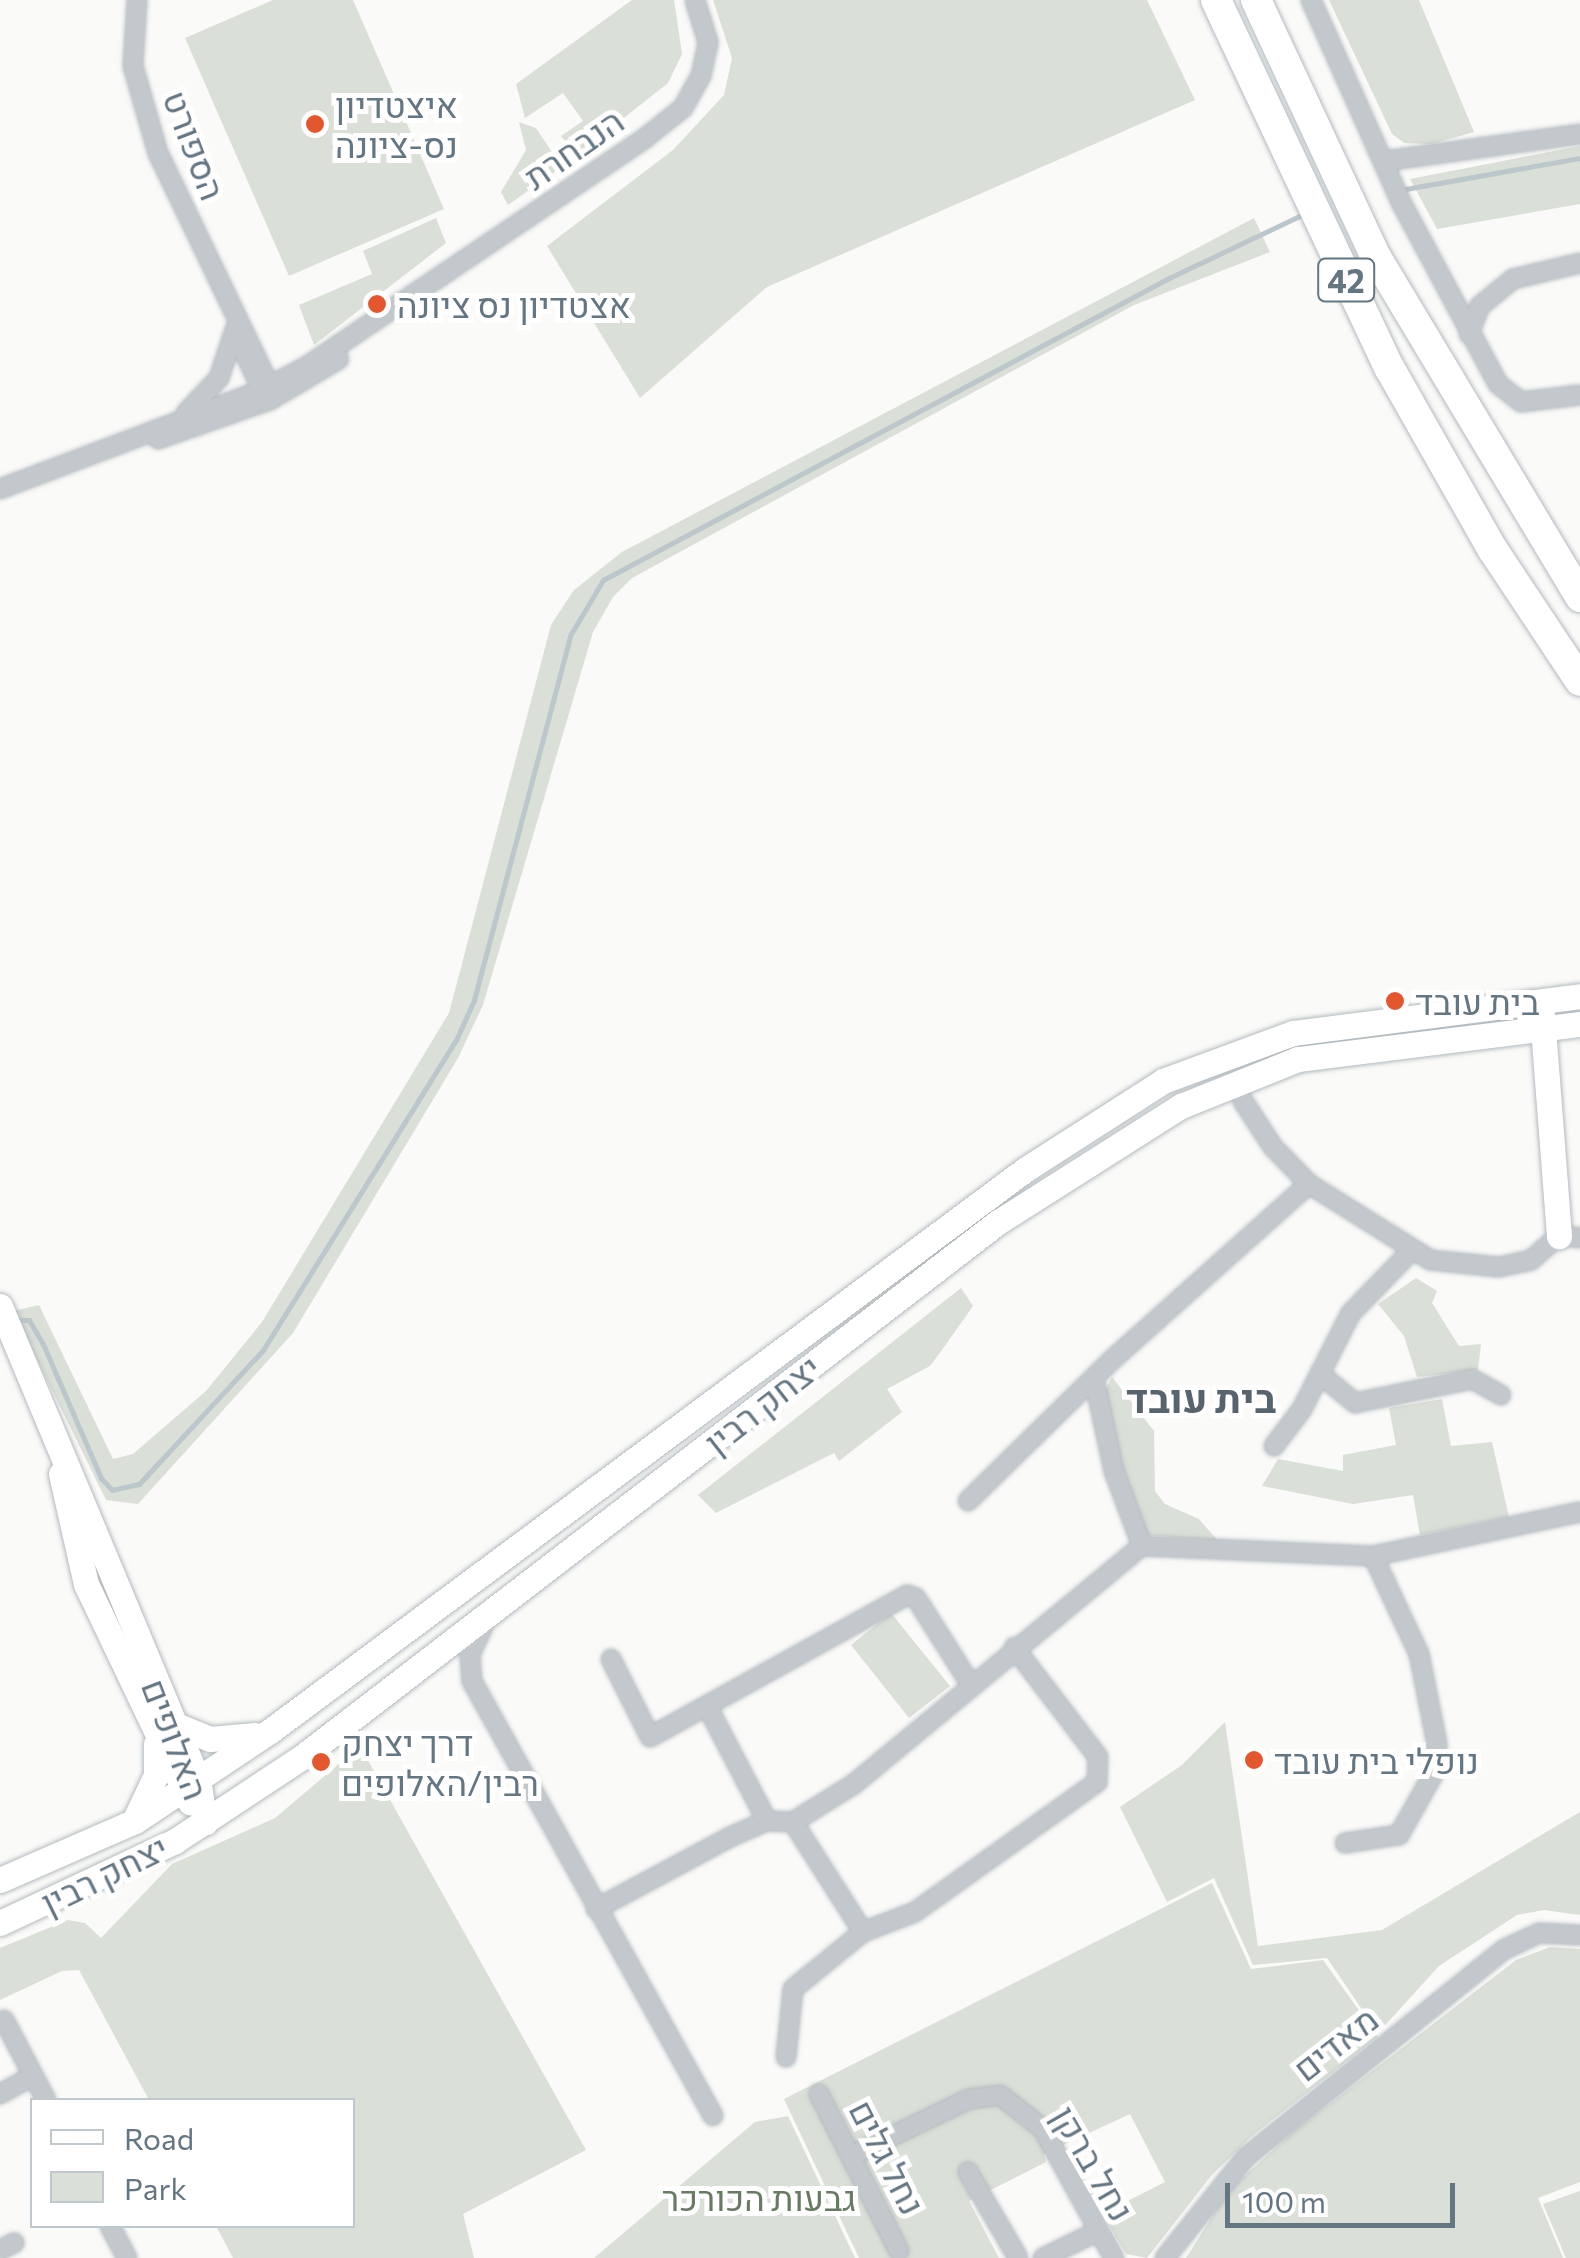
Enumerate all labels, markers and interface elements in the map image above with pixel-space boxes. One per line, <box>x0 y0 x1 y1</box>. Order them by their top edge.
place label: איצטדיון נס-ציונה <box>335 83 458 165</box>
street label: הספורט <box>155 84 235 206</box>
street label: הנבחרת <box>515 99 631 197</box>
marker: איצטדיון נס-ציונה <box>304 113 326 135</box>
road number: 42 <box>1316 253 1376 307</box>
place label: אצטדיון נס ציונה <box>397 283 631 325</box>
marker: אצטדיון נס ציונה <box>366 293 388 315</box>
place label: בית עובד <box>1415 980 1540 1022</box>
marker: בית עובד <box>1384 990 1406 1012</box>
street label: יצחק רבין <box>696 1346 828 1462</box>
district label: בית עובד <box>1126 1373 1276 1421</box>
street label: האלופים <box>134 1673 218 1805</box>
place label: דרך יצחק רבין/האלופים <box>341 1721 539 1803</box>
place label: נופלי בית עובד <box>1274 1739 1479 1781</box>
marker: נופלי בית עובד <box>1243 1749 1265 1771</box>
marker: דרך יצחק רבין/האלופים <box>310 1751 332 1773</box>
street label: יצחק רבין <box>34 1825 174 1923</box>
street label: מאדים <box>1284 1997 1386 2089</box>
street label: נחל גלים <box>841 2093 935 2221</box>
legend <box>30 2098 355 2228</box>
street label: נחל ברקן <box>1044 2098 1144 2228</box>
text: Road <box>124 2119 194 2156</box>
scale bar <box>1230 2163 1460 2225</box>
text: Park <box>124 2169 187 2206</box>
park label: גבעות הכורכר <box>662 2176 856 2218</box>
text: 100 m <box>1242 2182 1326 2219</box>

